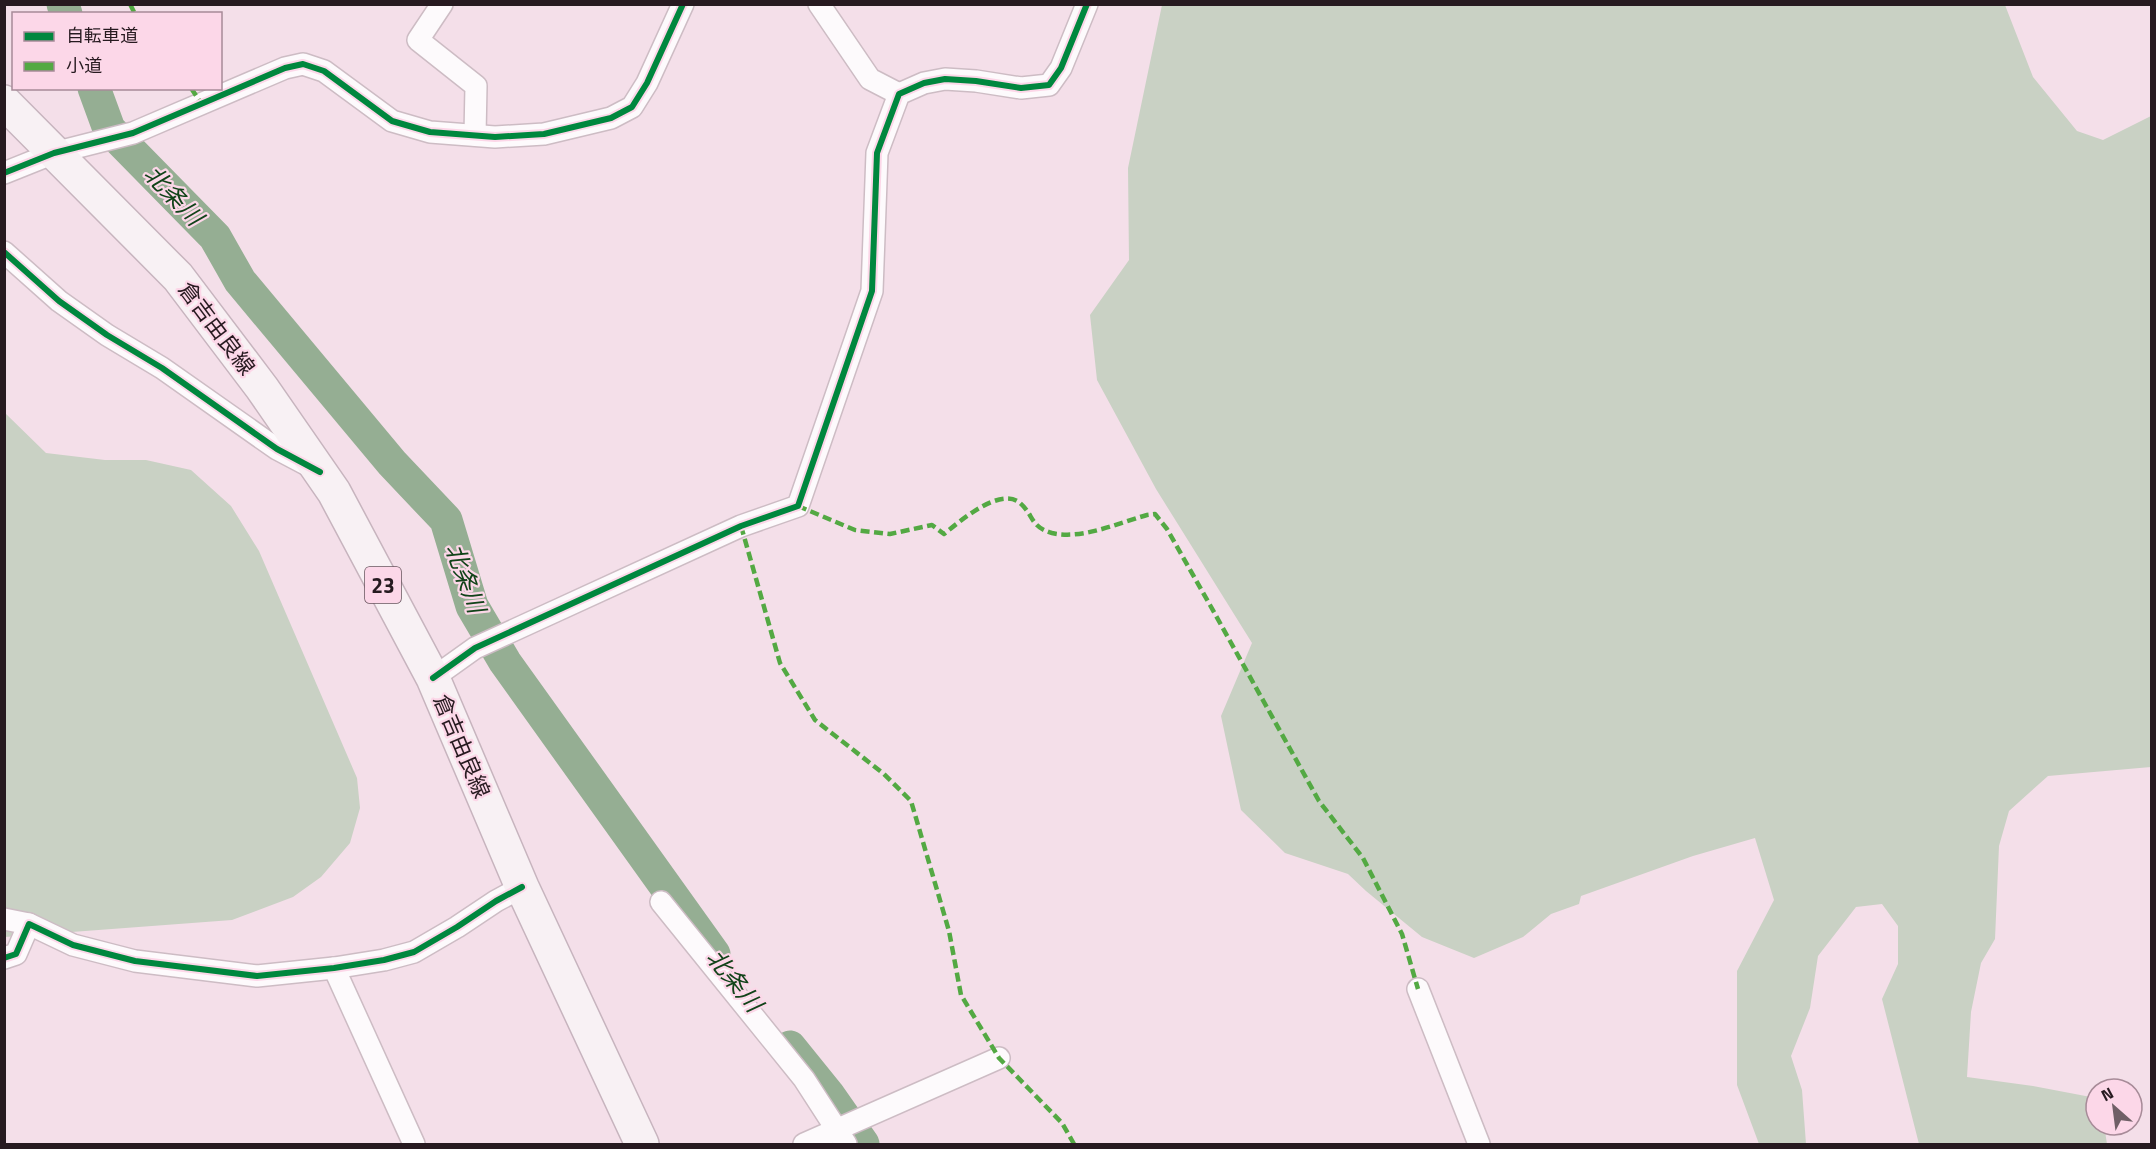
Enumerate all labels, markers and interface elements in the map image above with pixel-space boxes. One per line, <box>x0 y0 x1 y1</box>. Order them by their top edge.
legend <box>12 12 222 90</box>
text: 自転車道 <box>66 22 138 49</box>
text: 小道 <box>66 52 102 79</box>
water label: 北条川 <box>136 157 214 236</box>
street label: 倉吉由良線 <box>170 274 264 382</box>
water label: 北条川 <box>437 538 496 621</box>
road number: 23 <box>365 567 401 603</box>
street label: 倉吉由良線 <box>425 689 499 803</box>
water label: 北条川 <box>698 941 774 1022</box>
north arrow <box>2084 1077 2144 1137</box>
text: N <box>2096 1081 2117 1107</box>

